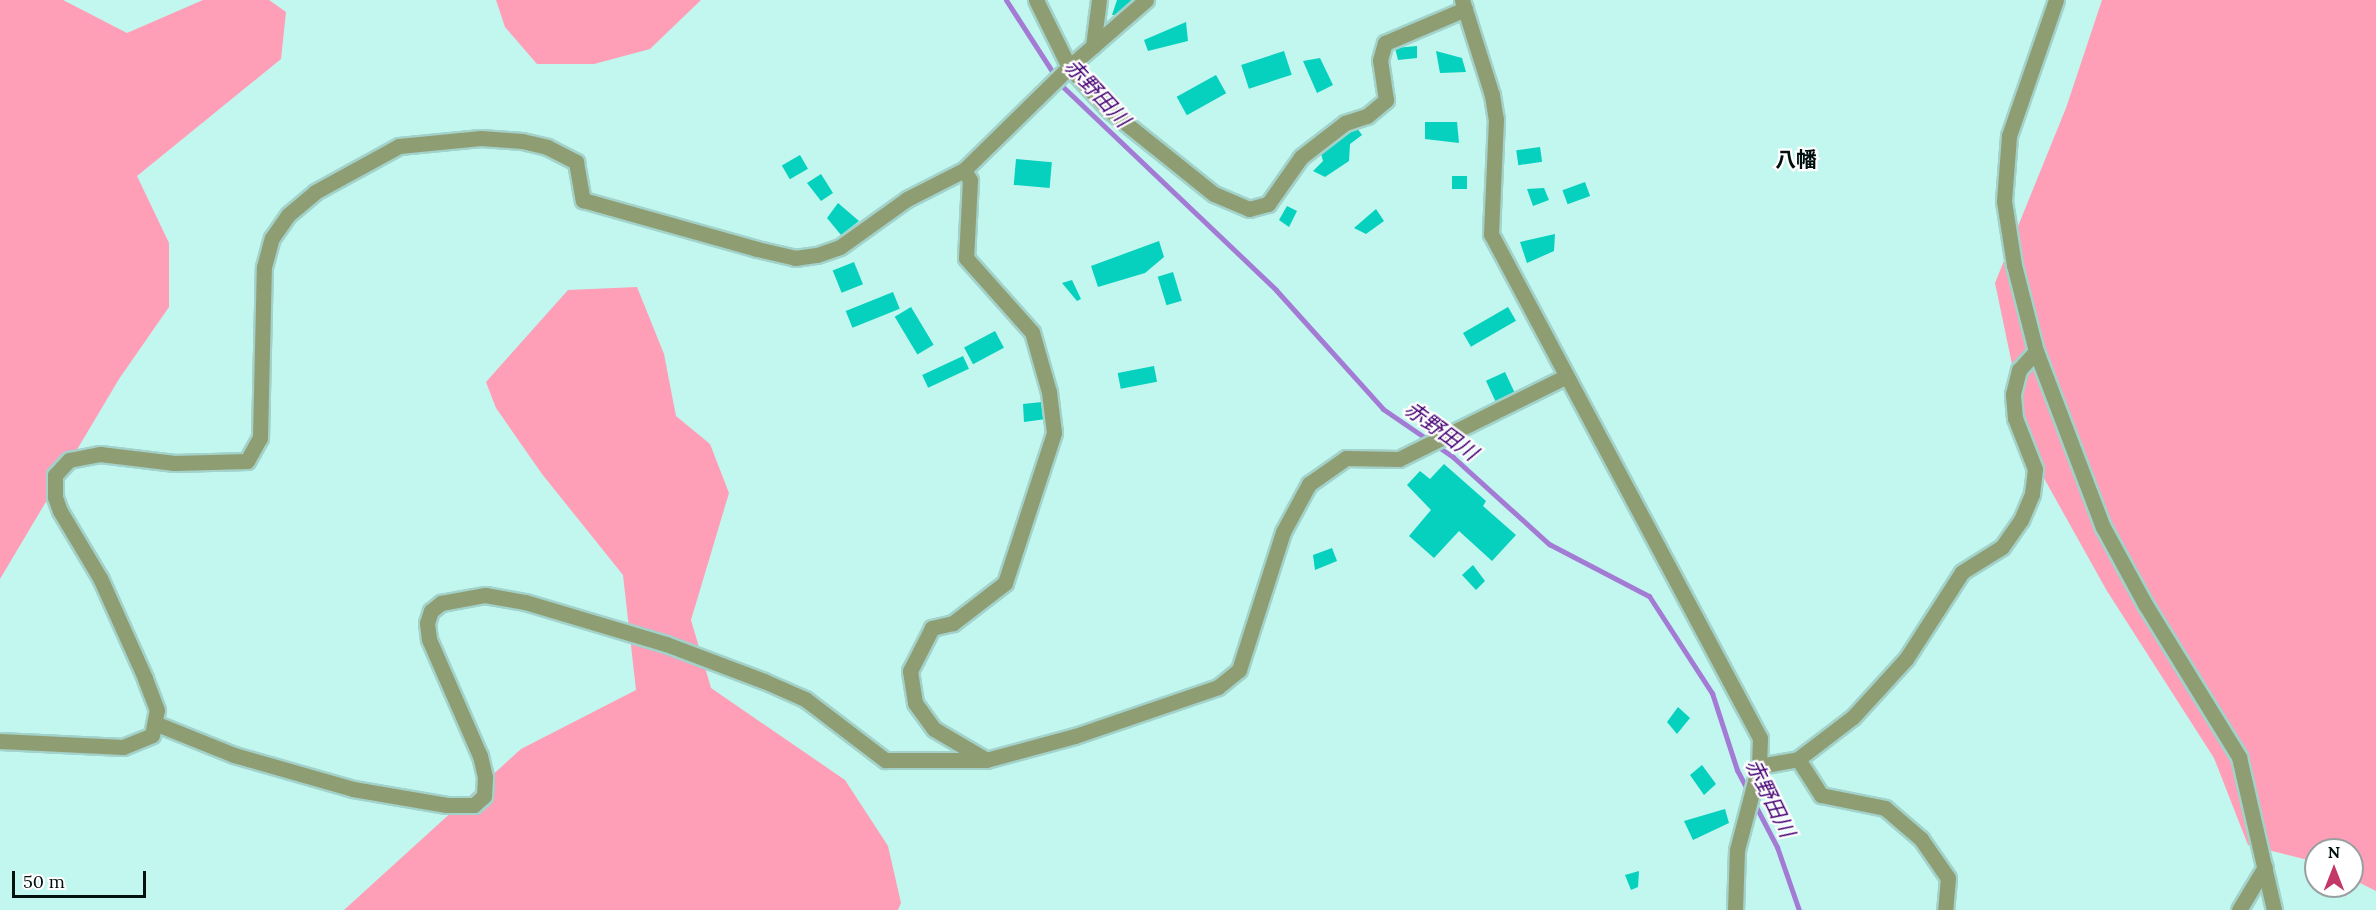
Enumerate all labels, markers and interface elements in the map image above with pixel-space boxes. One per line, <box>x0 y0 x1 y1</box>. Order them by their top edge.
water label: 赤野田川 <box>1059 54 1135 132</box>
district label: 八幡 <box>1775 147 1817 173</box>
water label: 赤野田川 <box>1400 396 1482 466</box>
water label: 赤野田川 <box>1740 755 1800 841</box>
north arrow <box>2304 838 2364 898</box>
text: N <box>2328 842 2340 862</box>
scale bar <box>15 859 148 897</box>
text: 50 m <box>23 870 65 893</box>

